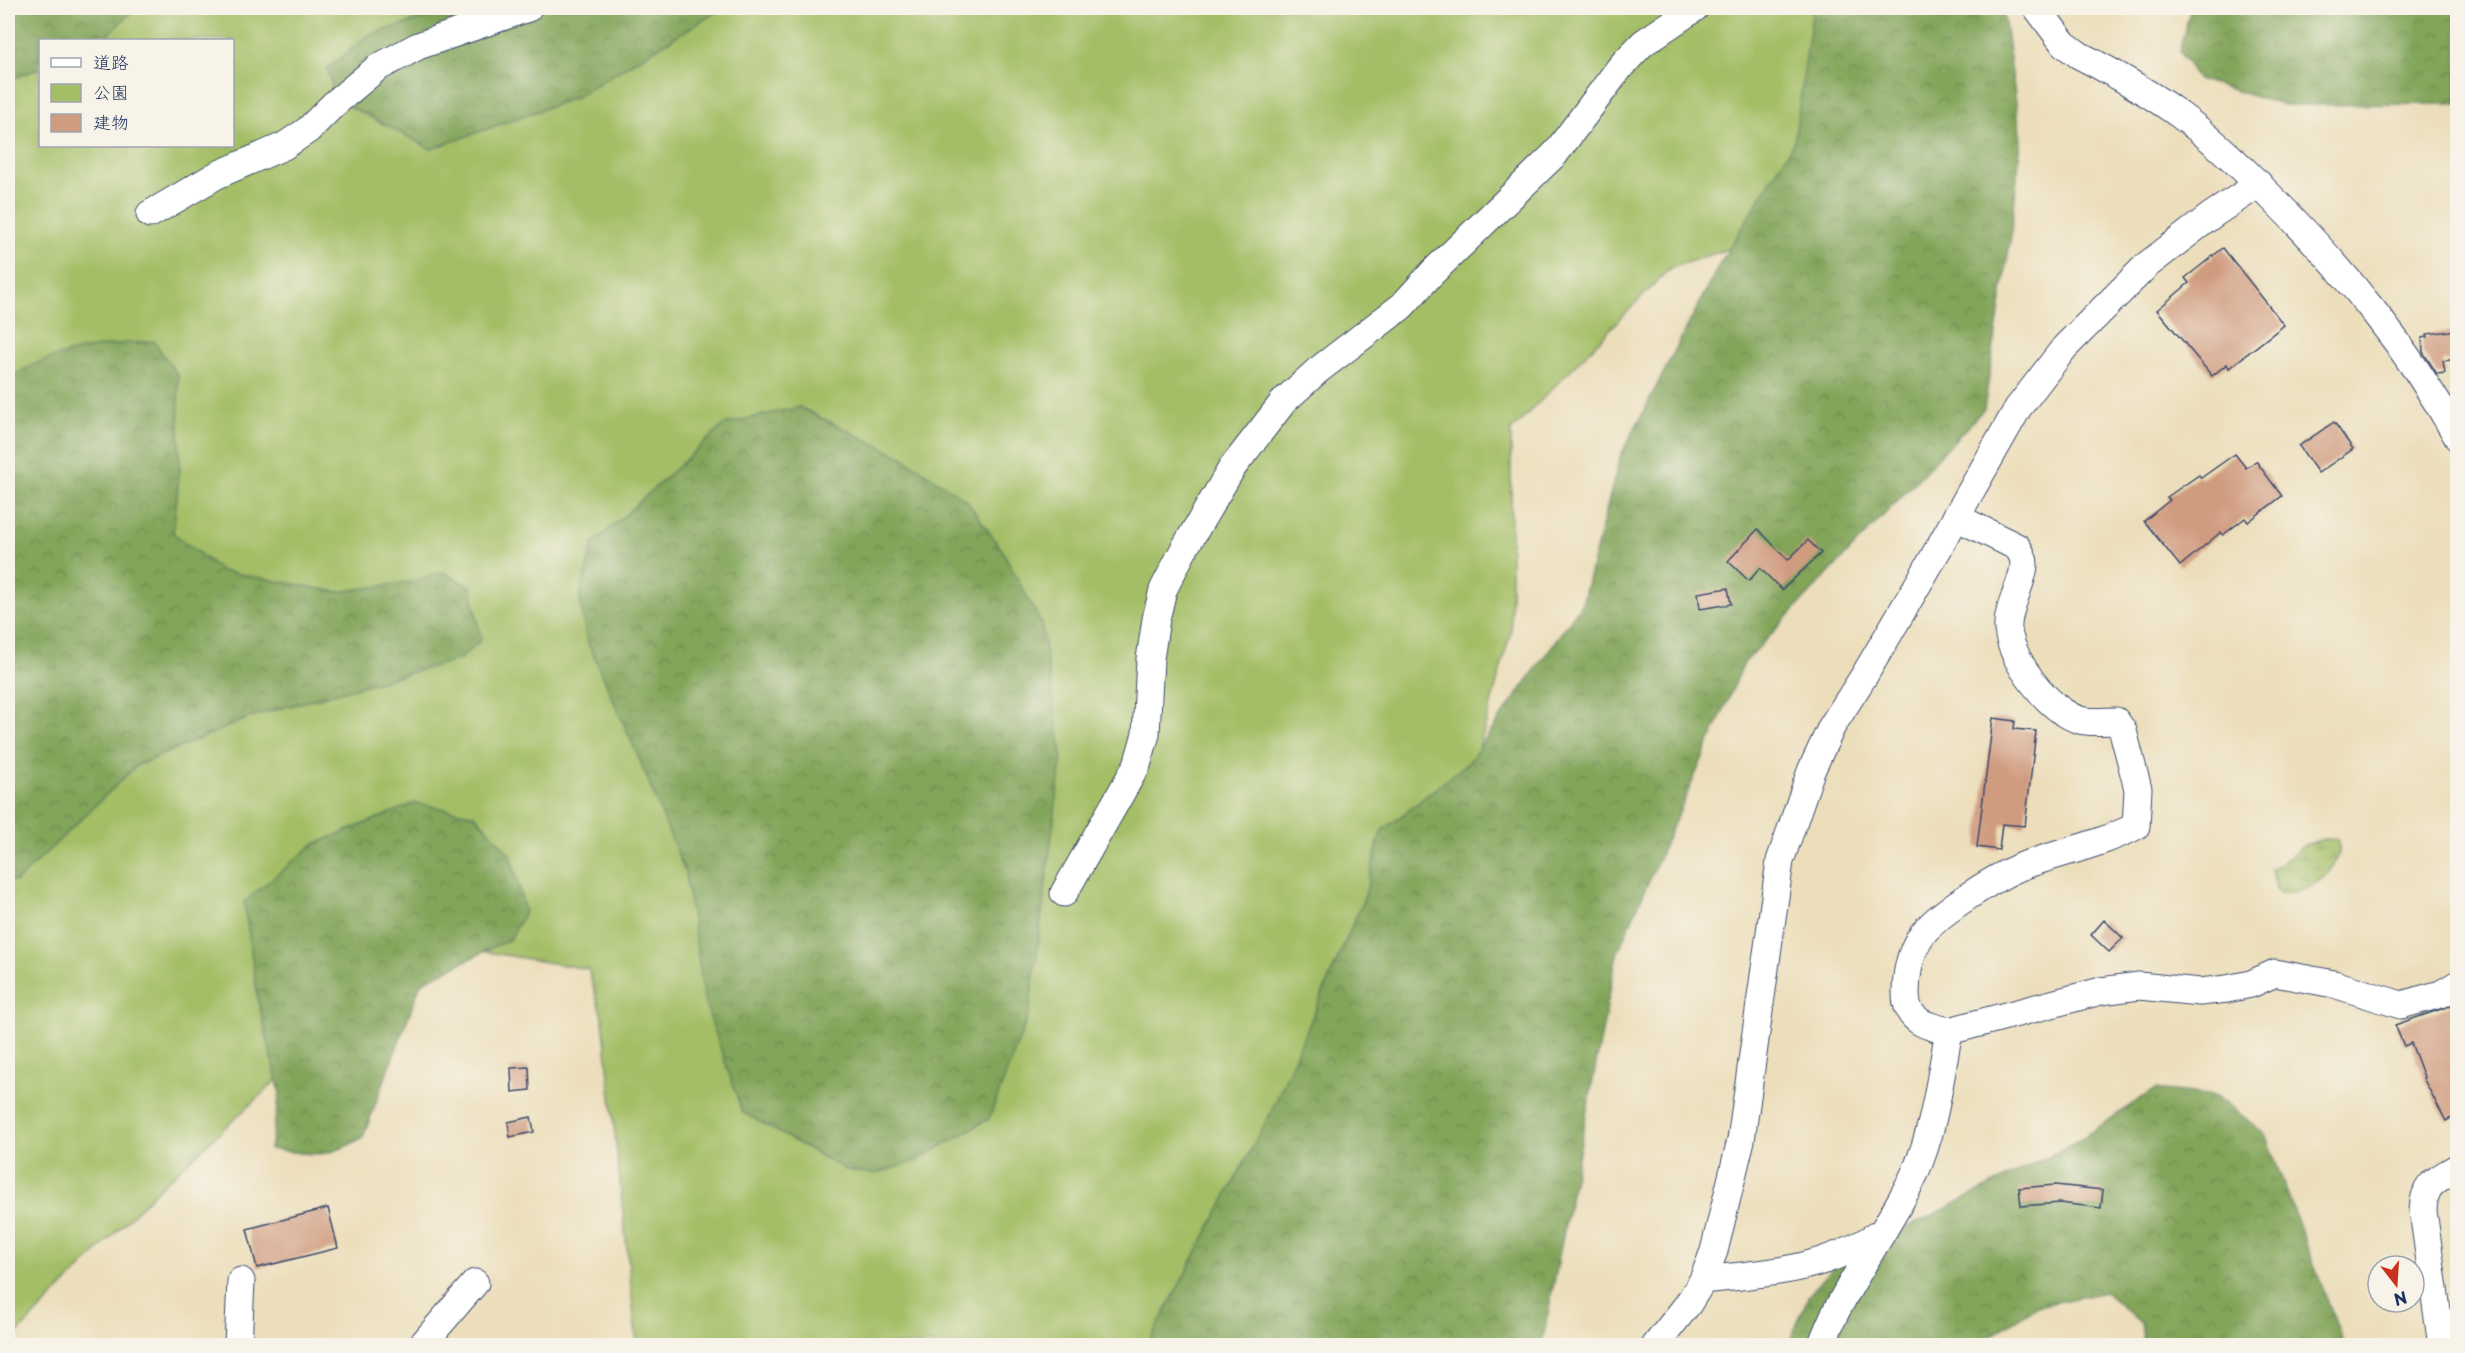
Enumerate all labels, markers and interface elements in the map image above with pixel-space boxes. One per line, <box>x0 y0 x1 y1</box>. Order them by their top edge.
legend <box>39 39 234 147</box>
text: 道路 <box>93 48 129 75</box>
text: 公園 <box>93 78 129 105</box>
text: 建物 <box>93 108 129 135</box>
north arrow <box>2366 1254 2426 1314</box>
text: N <box>2391 1286 2410 1313</box>

